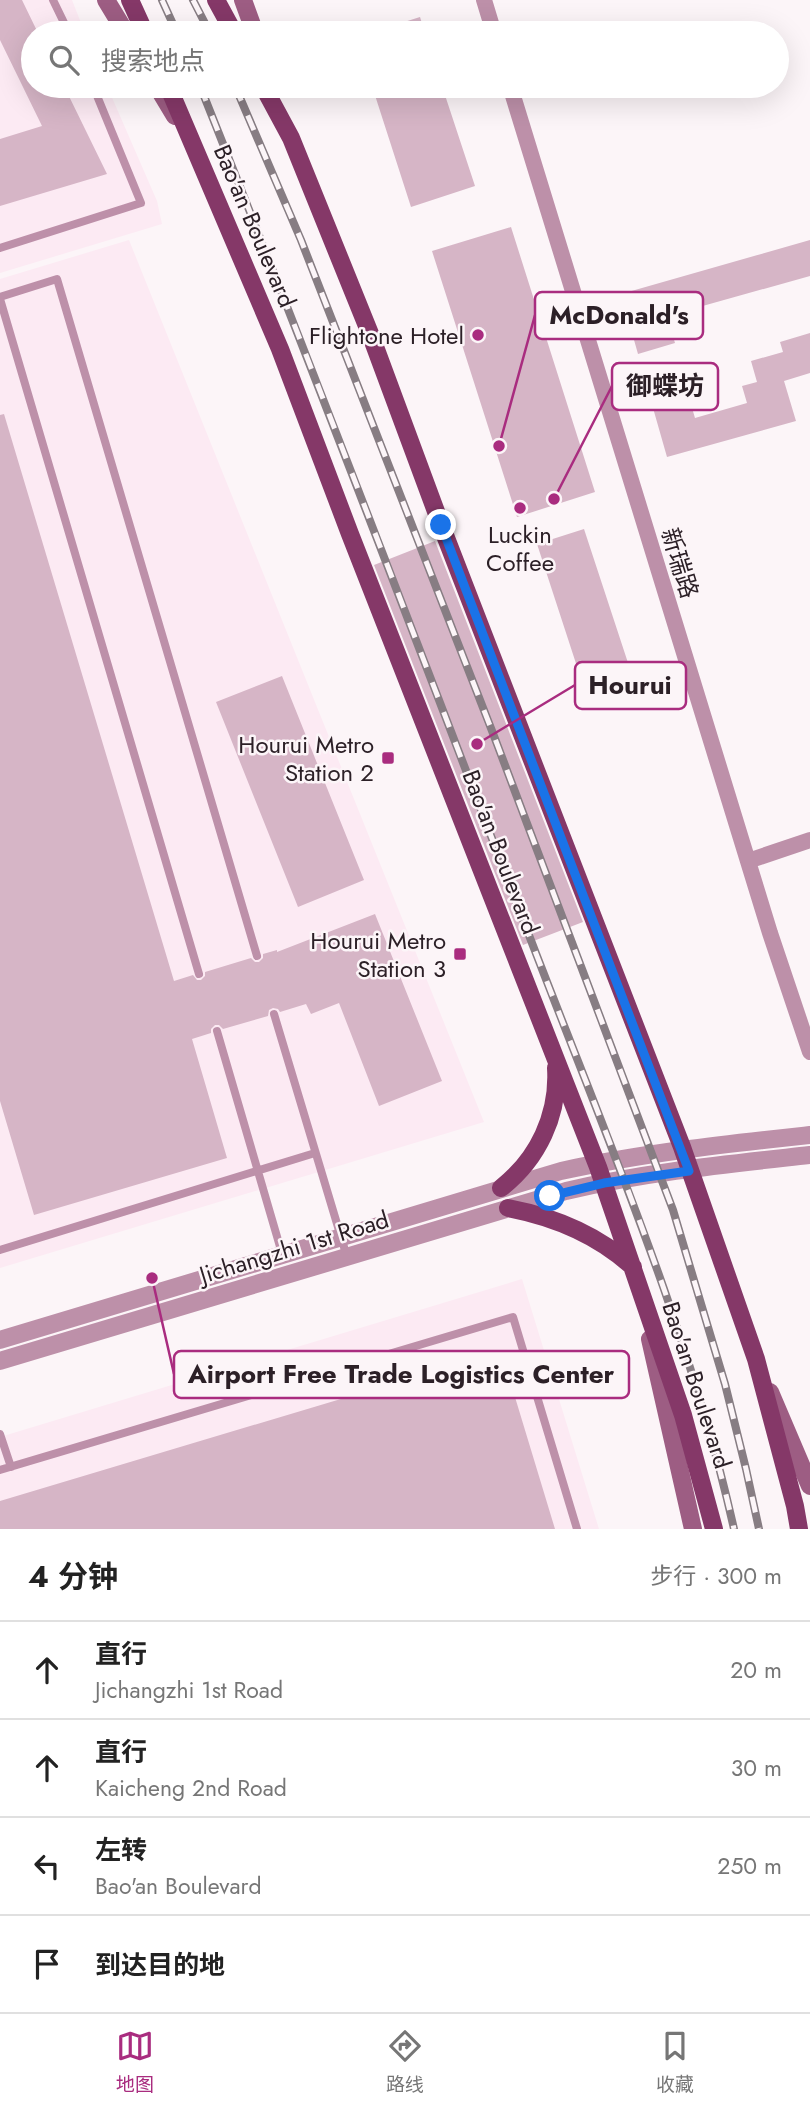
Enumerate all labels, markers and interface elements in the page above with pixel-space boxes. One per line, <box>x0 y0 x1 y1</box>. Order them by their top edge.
search box <box>21 21 789 98</box>
icon: search <box>45 41 83 79</box>
text: 搜索地点 <box>101 42 205 80</box>
street label: Bao'an Boulevard <box>205 139 305 313</box>
callout: McDonald's <box>535 292 703 339</box>
text: McDonald's <box>549 296 689 334</box>
place label: Flightone Hotel <box>309 318 464 353</box>
marker: Flightone Hotel <box>470 327 486 343</box>
callout: 御蝶坊 <box>612 363 718 410</box>
text: 御蝶坊 <box>626 367 704 405</box>
marker: Luckin Coffee <box>512 500 528 516</box>
route end <box>425 509 456 540</box>
place label: Luckin Coffee <box>486 517 554 580</box>
street label: 新瑞路 <box>653 523 707 603</box>
callout: Hourui <box>575 662 686 709</box>
text: Hourui <box>588 666 672 704</box>
place label: Hourui Metro Station 2 <box>238 727 374 790</box>
marker: Hourui Metro Station 2 <box>380 750 396 766</box>
street label: Bao'an Boulevard <box>454 765 548 939</box>
place label: Hourui Metro Station 3 <box>310 923 446 986</box>
marker: Hourui Metro Station 3 <box>452 946 468 962</box>
route start <box>534 1180 565 1211</box>
street label: Jichangzhi 1st Road <box>192 1202 393 1293</box>
street label: Bao'an Boulevard <box>654 1297 740 1473</box>
callout: Airport Free Trade Logistics Center <box>174 1351 629 1398</box>
text: Airport Free Trade Logistics Center <box>187 1355 615 1393</box>
text: 4 分钟 <box>28 1555 118 1598</box>
text: 步行 · 300 m <box>650 1559 782 1593</box>
text: 直行 <box>95 1635 147 1673</box>
icon: ahead <box>28 1651 66 1689</box>
text: 20 m <box>730 1653 782 1687</box>
text: Jichangzhi 1st Road <box>95 1673 283 1707</box>
text: 直行 <box>95 1733 147 1771</box>
icon: ahead <box>28 1749 66 1787</box>
text: 30 m <box>731 1751 782 1785</box>
text: Kaicheng 2nd Road <box>95 1771 287 1805</box>
text: 左转 <box>95 1831 147 1869</box>
icon: left <box>28 1847 66 1885</box>
text: 250 m <box>717 1849 782 1883</box>
text: Bao'an Boulevard <box>95 1869 262 1903</box>
icon: arrive <box>28 1945 66 1983</box>
text: 到达目的地 <box>95 1946 225 1984</box>
tab: 地图 <box>116 2027 154 2098</box>
tab: 路线 <box>386 2027 424 2098</box>
tab: 收藏 <box>656 2027 694 2098</box>

